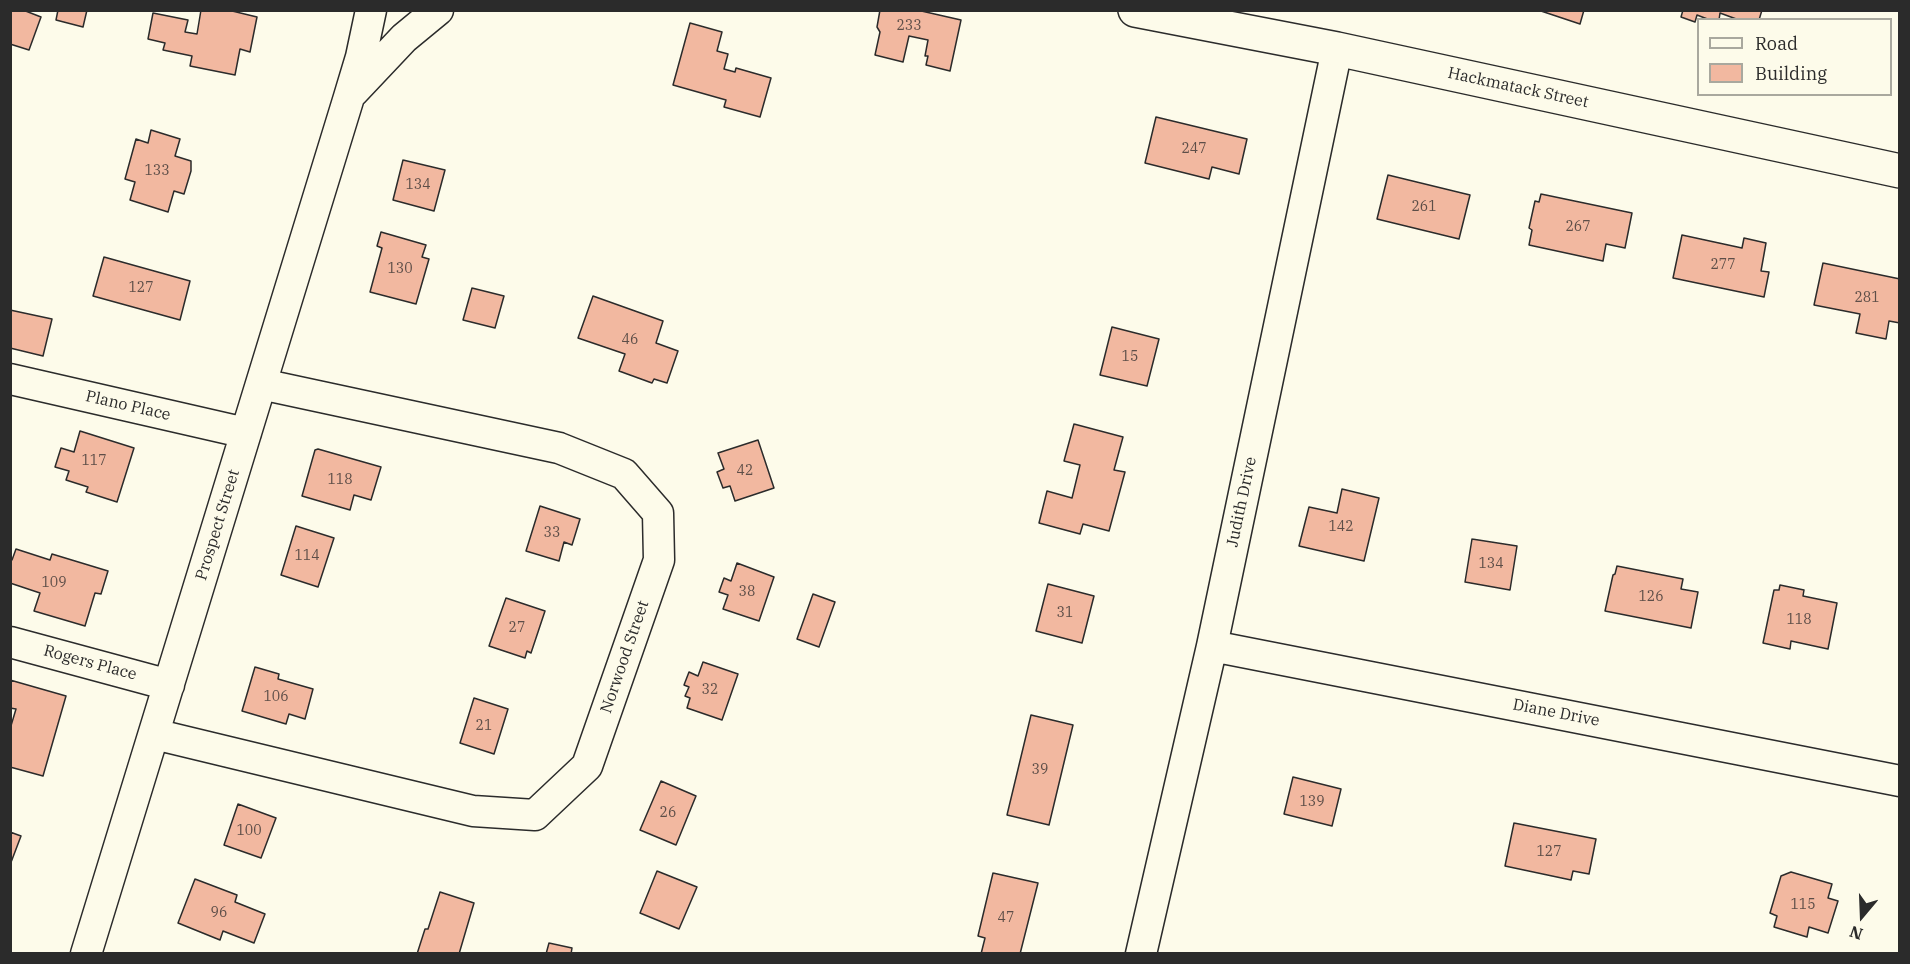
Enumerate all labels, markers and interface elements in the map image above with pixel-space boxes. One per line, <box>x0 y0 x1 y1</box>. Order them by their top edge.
house number: 233 <box>896 18 922 34</box>
legend <box>1697 18 1892 96</box>
text: Road <box>1755 32 1798 55</box>
text: Building <box>1755 62 1827 85</box>
street label: Hackmatack Street <box>1446 64 1590 112</box>
house number: 247 <box>1181 141 1207 157</box>
house number: 133 <box>144 163 170 179</box>
house number: 134 <box>405 177 431 193</box>
house number: 261 <box>1411 199 1437 215</box>
house number: 267 <box>1565 219 1591 235</box>
house number: 277 <box>1710 257 1736 273</box>
house number: 130 <box>387 261 413 277</box>
house number: 127 <box>128 280 154 296</box>
house number: 281 <box>1854 290 1880 306</box>
house number: 46 <box>622 332 638 348</box>
house number: 15 <box>1122 349 1138 365</box>
street label: Plano Place <box>84 387 172 425</box>
house number: 117 <box>81 453 107 469</box>
street label: Judith Drive <box>1223 455 1261 549</box>
house number: 42 <box>737 463 753 479</box>
street label: Prospect Street <box>192 467 244 583</box>
house number: 118 <box>327 472 353 488</box>
house number: 142 <box>1328 519 1354 535</box>
house number: 33 <box>544 525 560 541</box>
house number: 114 <box>294 548 320 564</box>
house number: 134 <box>1478 556 1504 572</box>
house number: 109 <box>41 575 67 591</box>
house number: 38 <box>739 584 755 600</box>
house number: 126 <box>1638 589 1664 605</box>
street label: Norwood Street <box>597 598 653 716</box>
house number: 31 <box>1057 605 1073 621</box>
house number: 118 <box>1786 612 1812 628</box>
house number: 27 <box>509 620 525 636</box>
street label: Rogers Place <box>41 641 139 685</box>
house number: 32 <box>702 682 718 698</box>
house number: 106 <box>263 689 289 705</box>
street label: Diane Drive <box>1511 695 1601 731</box>
house number: 21 <box>476 718 492 734</box>
house number: 39 <box>1032 762 1048 778</box>
house number: 139 <box>1299 794 1325 810</box>
house number: 26 <box>660 805 676 821</box>
house number: 100 <box>236 823 262 839</box>
house number: 127 <box>1536 844 1562 860</box>
north arrow <box>1832 886 1892 946</box>
house number: 115 <box>1790 897 1816 913</box>
house number: 96 <box>211 905 227 921</box>
house number: 47 <box>998 910 1014 926</box>
text: N <box>1847 922 1865 945</box>

